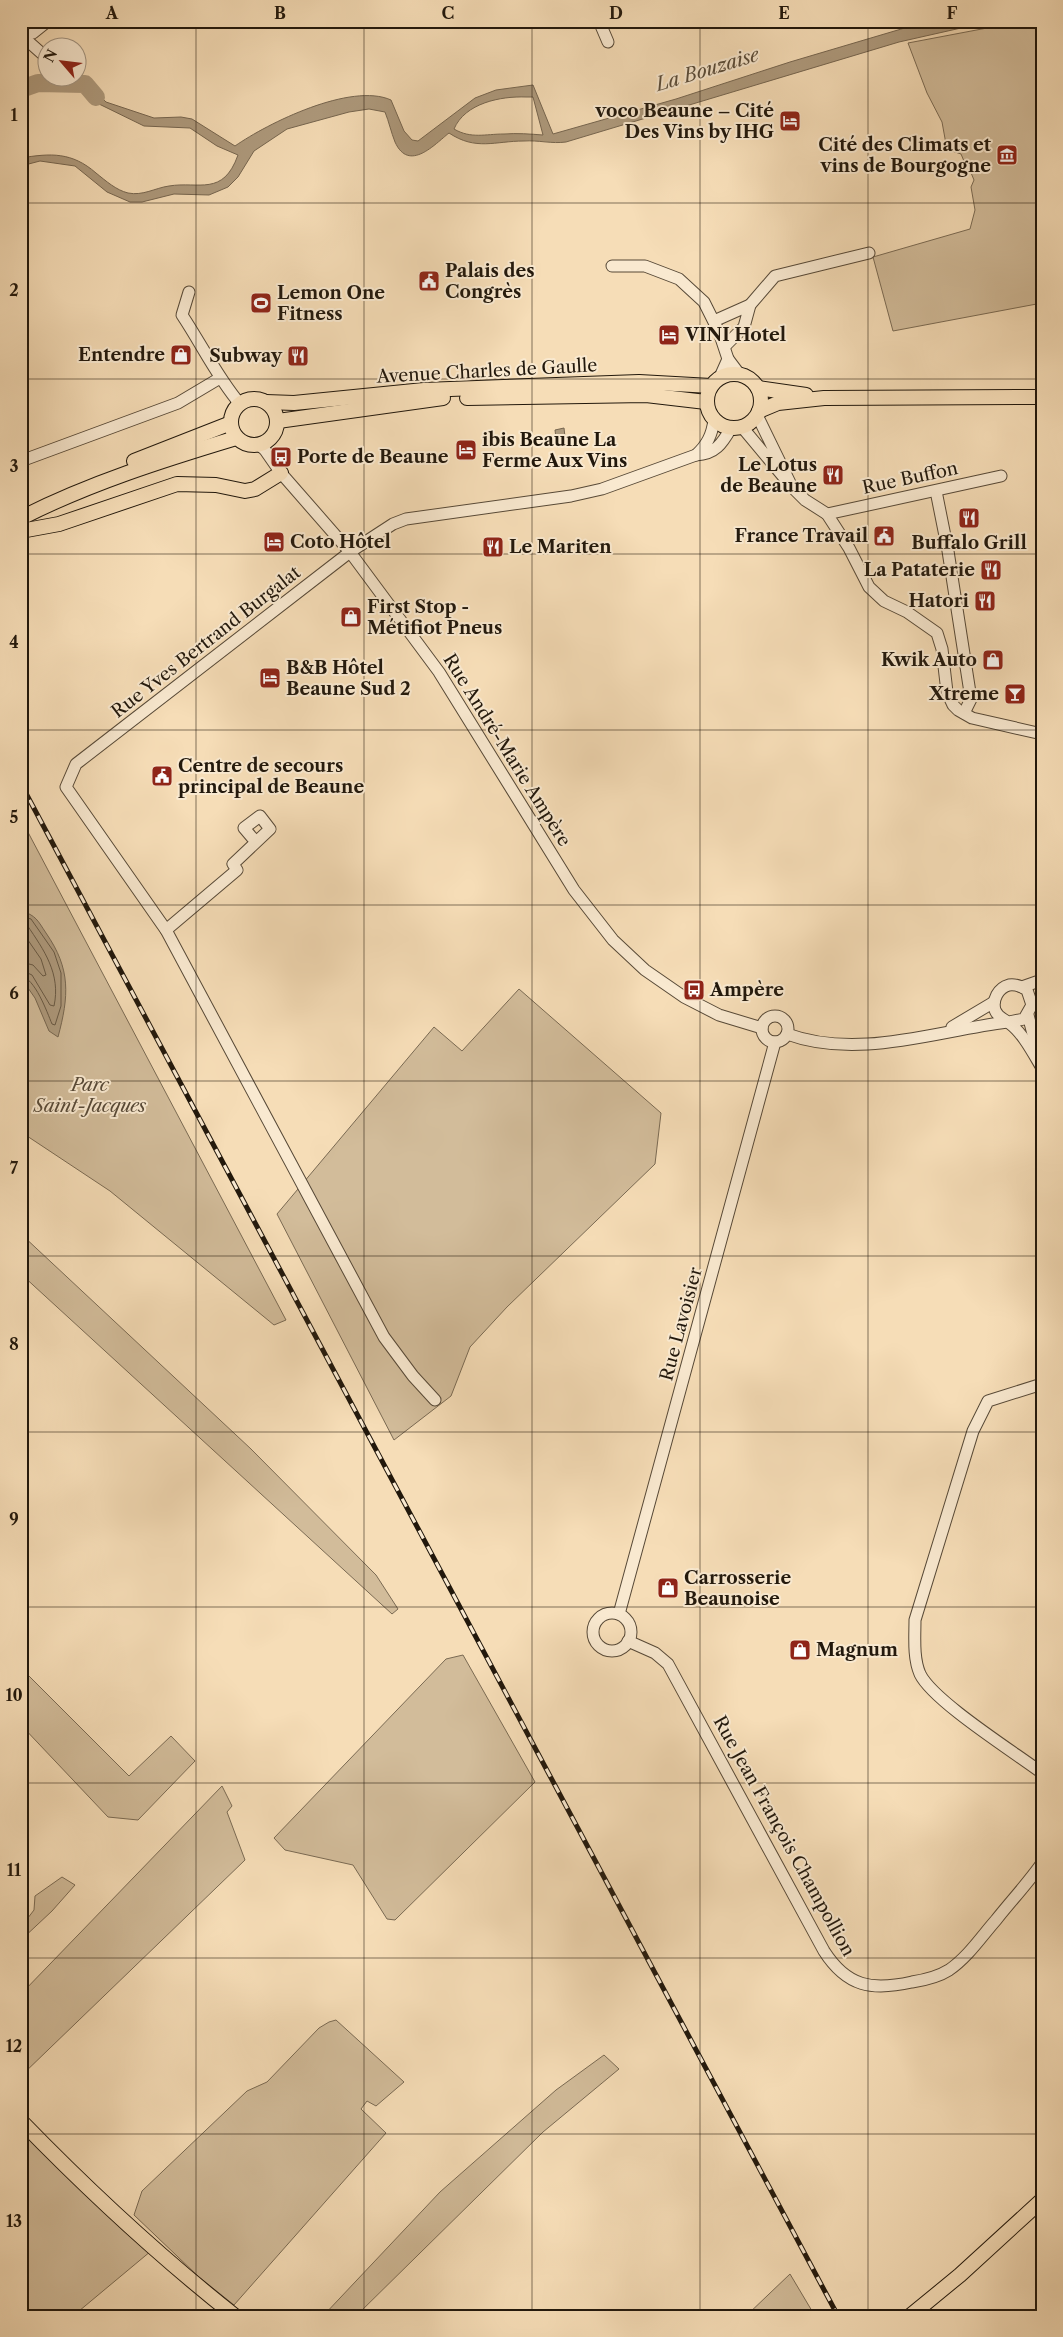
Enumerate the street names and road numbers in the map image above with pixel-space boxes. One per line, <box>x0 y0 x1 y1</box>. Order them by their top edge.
street label: Avenue Charles de Gaulle <box>375 354 598 388</box>
street label: Rue Buffon <box>860 457 960 499</box>
street label: Rue Yves Bertrand Burgalat <box>107 561 305 723</box>
street label: Rue André-Marie Ampère <box>439 650 575 850</box>
street label: Rue Lavoisier <box>655 1264 707 1383</box>
street label: Rue Jean François Champollion <box>709 1712 859 1960</box>

